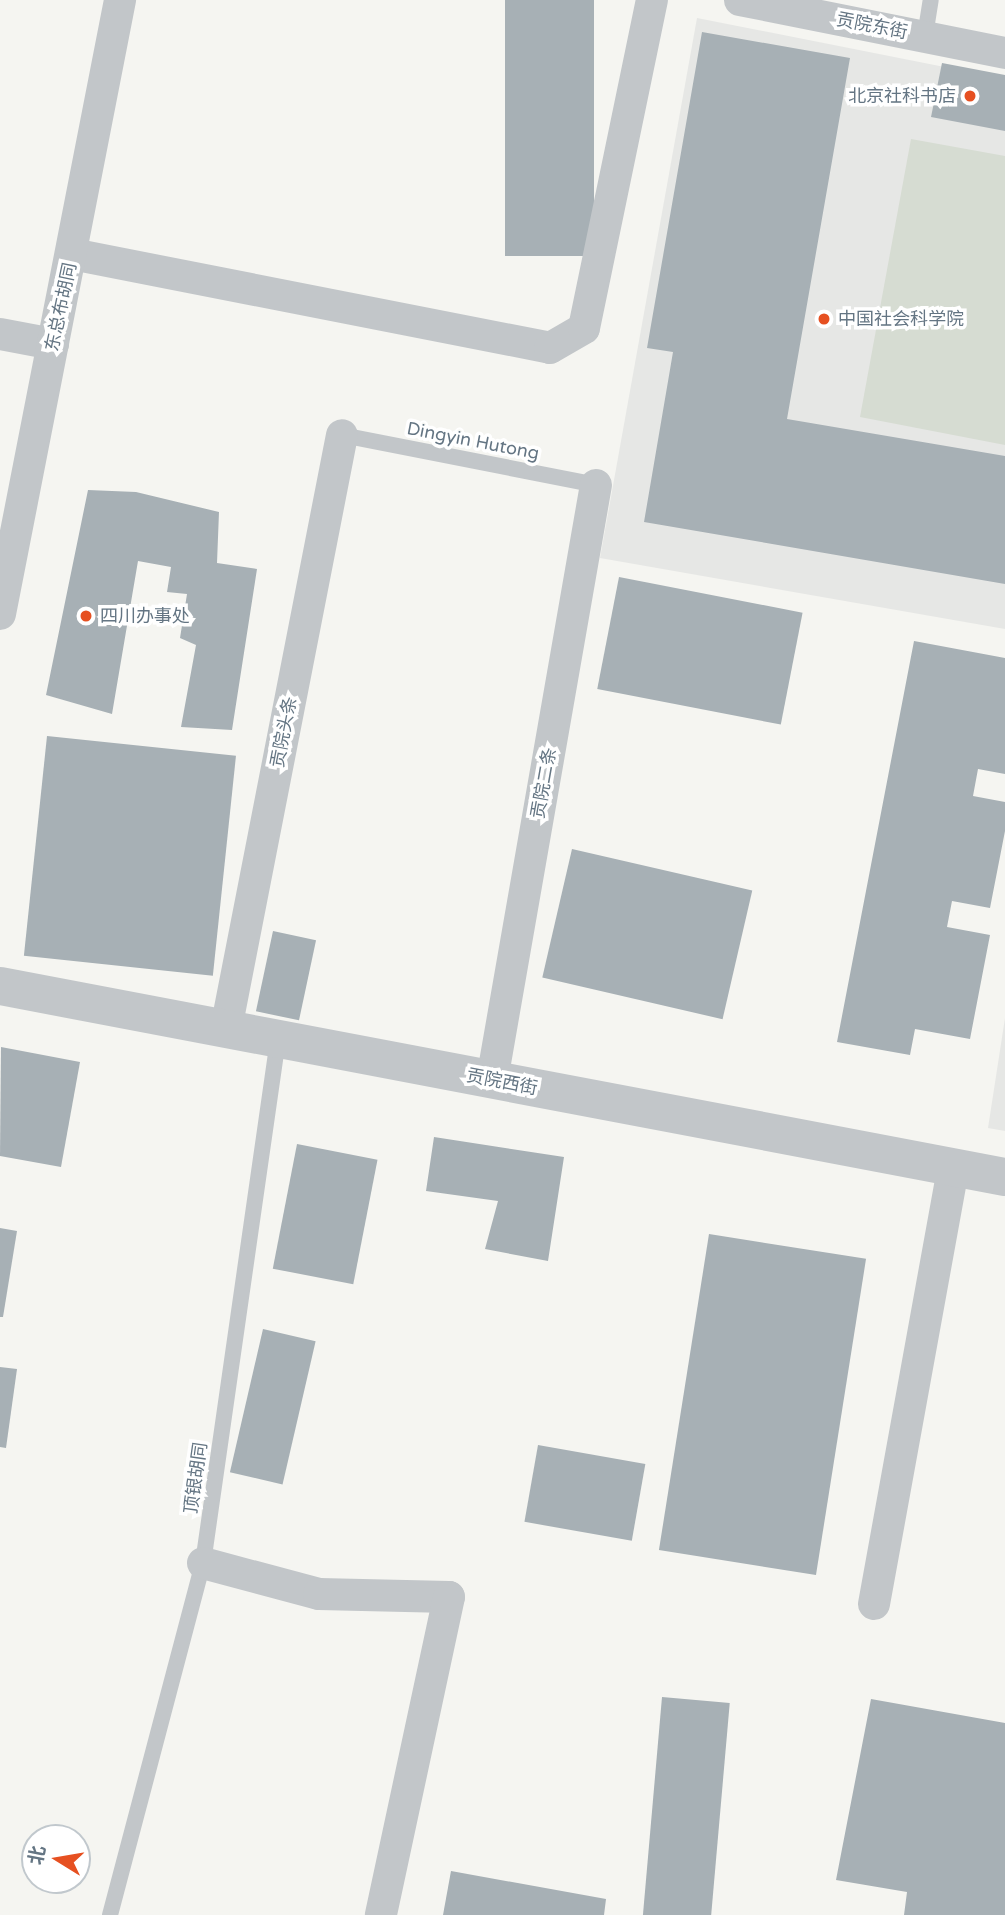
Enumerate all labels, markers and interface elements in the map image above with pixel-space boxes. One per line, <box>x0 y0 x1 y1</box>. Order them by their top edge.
street label: 贡院东街 <box>835 9 909 43</box>
place label: 北京社科书店 <box>848 85 956 107</box>
marker: 北京社科书店 <box>962 88 978 104</box>
street label: 东总布胡同 <box>41 261 81 353</box>
place label: 中国社会科学院 <box>838 308 964 330</box>
marker: 中国社会科学院 <box>816 311 832 327</box>
street label: Dingyin Hutong <box>405 418 541 464</box>
place label: 四川办事处 <box>100 605 190 627</box>
marker: 四川办事处 <box>78 608 94 624</box>
street label: 贡院头条 <box>267 695 301 769</box>
street label: 贡院二条 <box>527 746 561 820</box>
street label: 贡院西街 <box>465 1065 539 1099</box>
street label: 顶银胡同 <box>180 1441 212 1515</box>
north arrow <box>21 1824 91 1894</box>
text: 北 <box>25 1844 50 1867</box>

